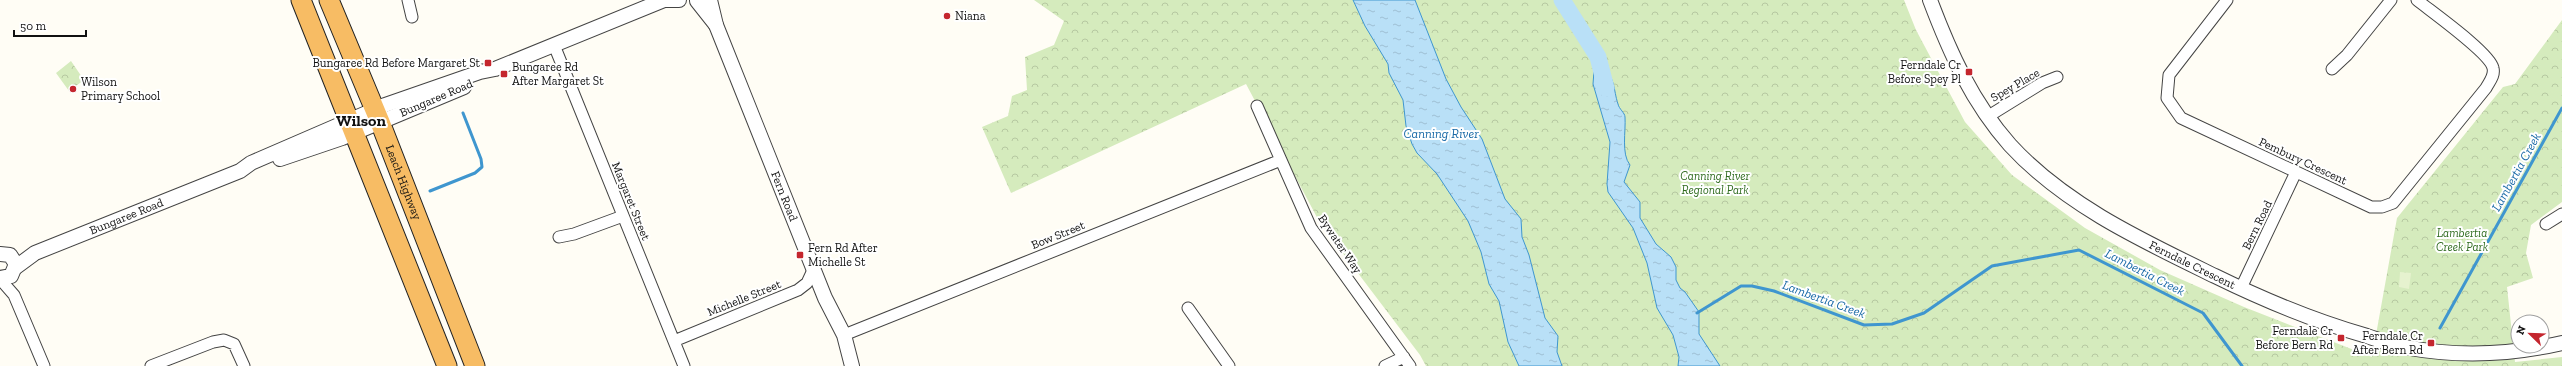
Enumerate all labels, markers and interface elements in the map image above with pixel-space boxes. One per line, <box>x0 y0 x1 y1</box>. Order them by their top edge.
place label: Niana <box>955 9 986 23</box>
marker: Niana <box>942 11 952 21</box>
scale bar <box>14 12 86 38</box>
text: 50 m <box>20 19 47 33</box>
place label: Bungaree Rd Before Margaret St <box>313 56 481 70</box>
marker: Bungaree Rd Before Margaret St <box>483 58 493 68</box>
place label: Ferndale Cr Before Spey Pl <box>1888 58 1961 86</box>
place label: Bungaree Rd After Margaret St <box>512 60 604 88</box>
street label: Spey Place <box>1988 65 2042 105</box>
marker: Ferndale Cr Before Spey Pl <box>1964 67 1974 77</box>
marker: Bungaree Rd After Margaret St <box>499 69 509 79</box>
place label: Wilson Primary School <box>81 75 160 103</box>
street label: Bungaree Road <box>397 76 475 120</box>
marker: Wilson Primary School <box>68 84 78 94</box>
district label: Wilson <box>336 111 386 130</box>
water label: Canning River <box>1403 126 1479 141</box>
water label: Lambertia Creek <box>2488 130 2544 214</box>
street label: Pembury Crescent <box>2257 134 2350 188</box>
street label: Leach Highway <box>383 143 425 223</box>
street label: Margaret Street <box>609 160 653 243</box>
street label: Fern Road <box>768 169 801 224</box>
park label: Canning River Regional Park <box>1680 169 1751 197</box>
street label: Bungaree Road <box>87 195 166 237</box>
street label: Bern Road <box>2239 198 2275 252</box>
street label: Bywater Way <box>1315 212 1365 277</box>
street label: Bow Street <box>1029 218 1087 252</box>
park label: Lambertia Creek Park <box>2436 226 2489 254</box>
street label: Ferndale Crescent <box>2147 238 2238 292</box>
place label: Fern Rd After Michelle St <box>808 241 878 269</box>
water label: Lambertia Creek <box>2103 245 2187 299</box>
marker: Fern Rd After Michelle St <box>795 250 805 260</box>
street label: Michelle Street <box>705 277 783 319</box>
water label: Lambertia Creek <box>1780 277 1868 321</box>
north arrow <box>2510 314 2550 354</box>
text: N <box>2514 323 2529 337</box>
place label: Ferndale Cr Before Bern Rd <box>2255 324 2333 352</box>
place label: Ferndale Cr After Bern Rd <box>2352 329 2423 357</box>
marker: Ferndale Cr Before Bern Rd <box>2336 333 2346 343</box>
marker: Ferndale Cr After Bern Rd <box>2426 338 2436 348</box>

